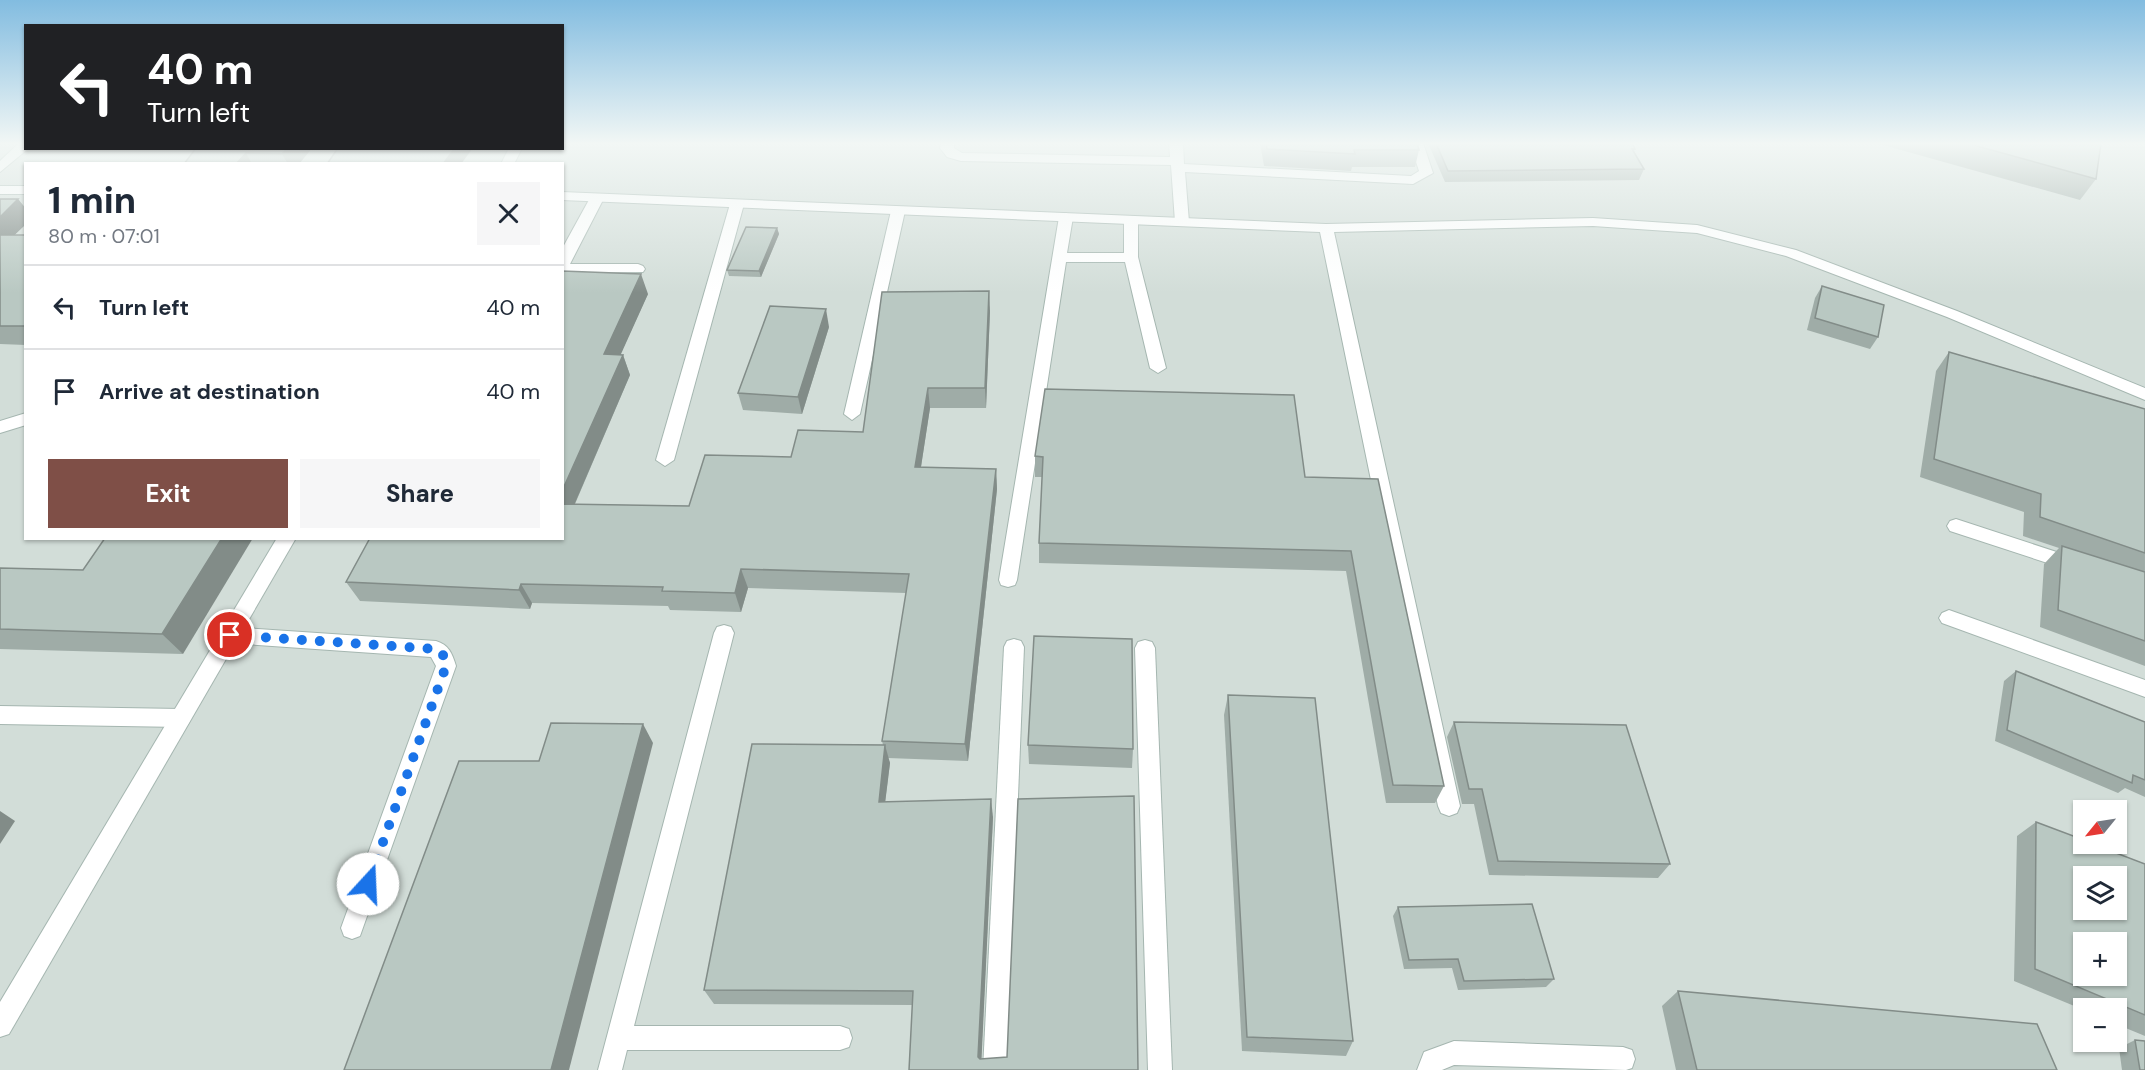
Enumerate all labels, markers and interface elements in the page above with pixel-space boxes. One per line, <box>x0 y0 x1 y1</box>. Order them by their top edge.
text: 40 m <box>147 42 253 97</box>
icon: left <box>48 48 126 126</box>
text: Turn left <box>147 95 250 130</box>
text: 1 min <box>48 177 136 224</box>
button: close <box>477 182 540 245</box>
text: 80 m · 07:01 <box>48 223 160 249</box>
icon: left <box>48 291 81 324</box>
text: Turn left <box>99 293 189 322</box>
text: 40 m <box>486 293 540 322</box>
icon: arrive <box>48 375 81 408</box>
text: Arrive at destination <box>99 377 320 406</box>
text: 40 m <box>486 377 540 406</box>
button: Exit <box>48 459 288 528</box>
button: Share <box>300 459 540 528</box>
pin <box>204 609 255 660</box>
icon: arrive <box>213 618 246 651</box>
north arrow <box>2073 800 2127 854</box>
map controls <box>2073 800 2127 1052</box>
position arrow <box>336 852 400 916</box>
button: layers <box>2073 866 2127 920</box>
button: + <box>2073 932 2127 986</box>
button: − <box>2073 998 2127 1052</box>

